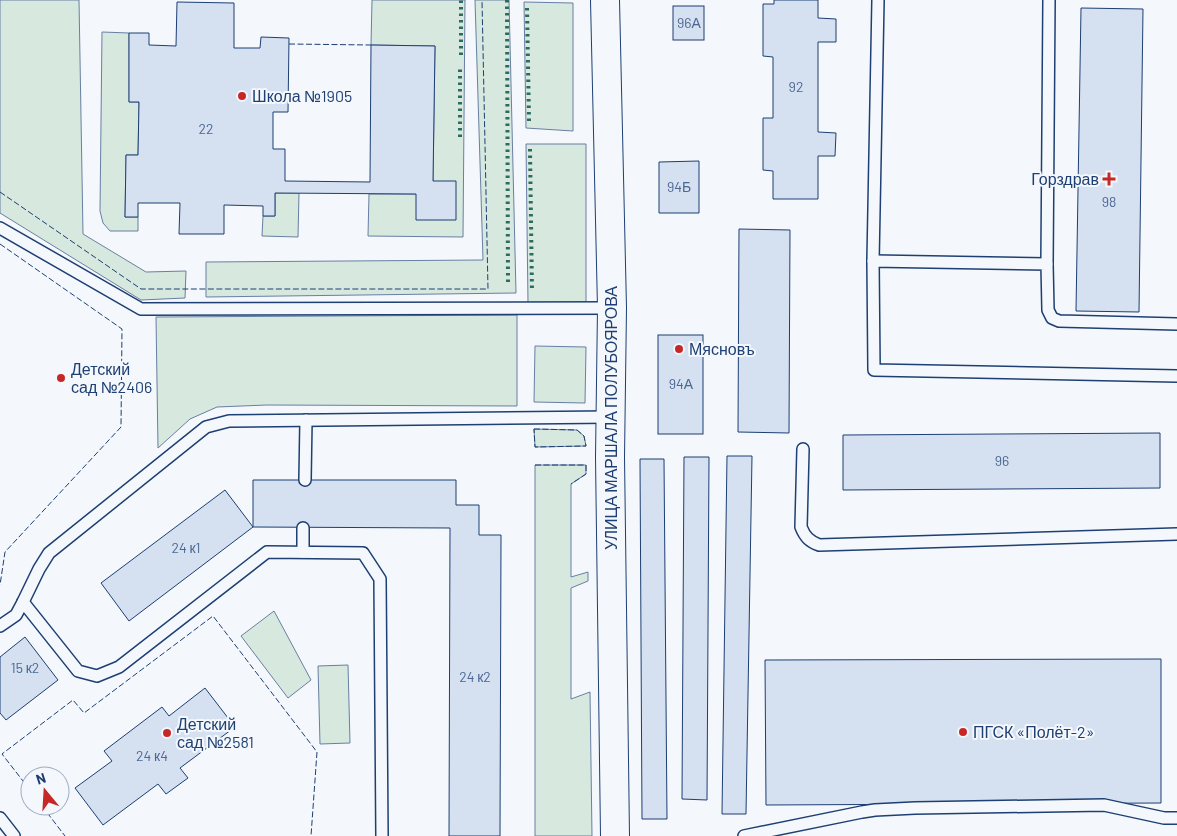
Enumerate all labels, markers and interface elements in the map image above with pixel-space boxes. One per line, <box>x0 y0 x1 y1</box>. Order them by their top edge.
house number: 96А <box>677 14 702 31</box>
house number: 92 <box>789 78 803 95</box>
place label: Школа №1905 <box>252 86 352 105</box>
marker: Школа №1905 <box>236 90 248 102</box>
house number: 22 <box>198 120 214 137</box>
place label: Горздрав <box>1031 169 1099 188</box>
marker: Горздрав <box>1103 173 1115 185</box>
house number: 94Б <box>667 178 691 195</box>
house number: 98 <box>1102 193 1116 210</box>
street label: УЛИЦА МАРШАЛА ПОЛУБОЯРОВА <box>601 286 620 550</box>
place label: Мясновъ <box>689 339 755 358</box>
marker: Мясновъ <box>673 343 685 355</box>
place label: Детский сад №2406 <box>71 359 152 396</box>
marker: Детский сад №2406 <box>55 372 67 384</box>
house number: 94А <box>669 375 694 392</box>
house number: 96 <box>995 452 1009 469</box>
house number: 24 к1 <box>171 539 201 556</box>
house number: 15 к2 <box>11 659 39 676</box>
house number: 24 к2 <box>459 668 491 685</box>
place label: Детский сад №2581 <box>177 714 254 751</box>
place label: ПГСК «Полёт-2» <box>973 722 1094 741</box>
marker: ПГСК «Полёт-2» <box>957 726 969 738</box>
marker: Детский сад №2581 <box>161 727 173 739</box>
house number: 24 к4 <box>136 747 168 764</box>
north arrow <box>20 766 70 816</box>
text: N <box>34 769 48 788</box>

